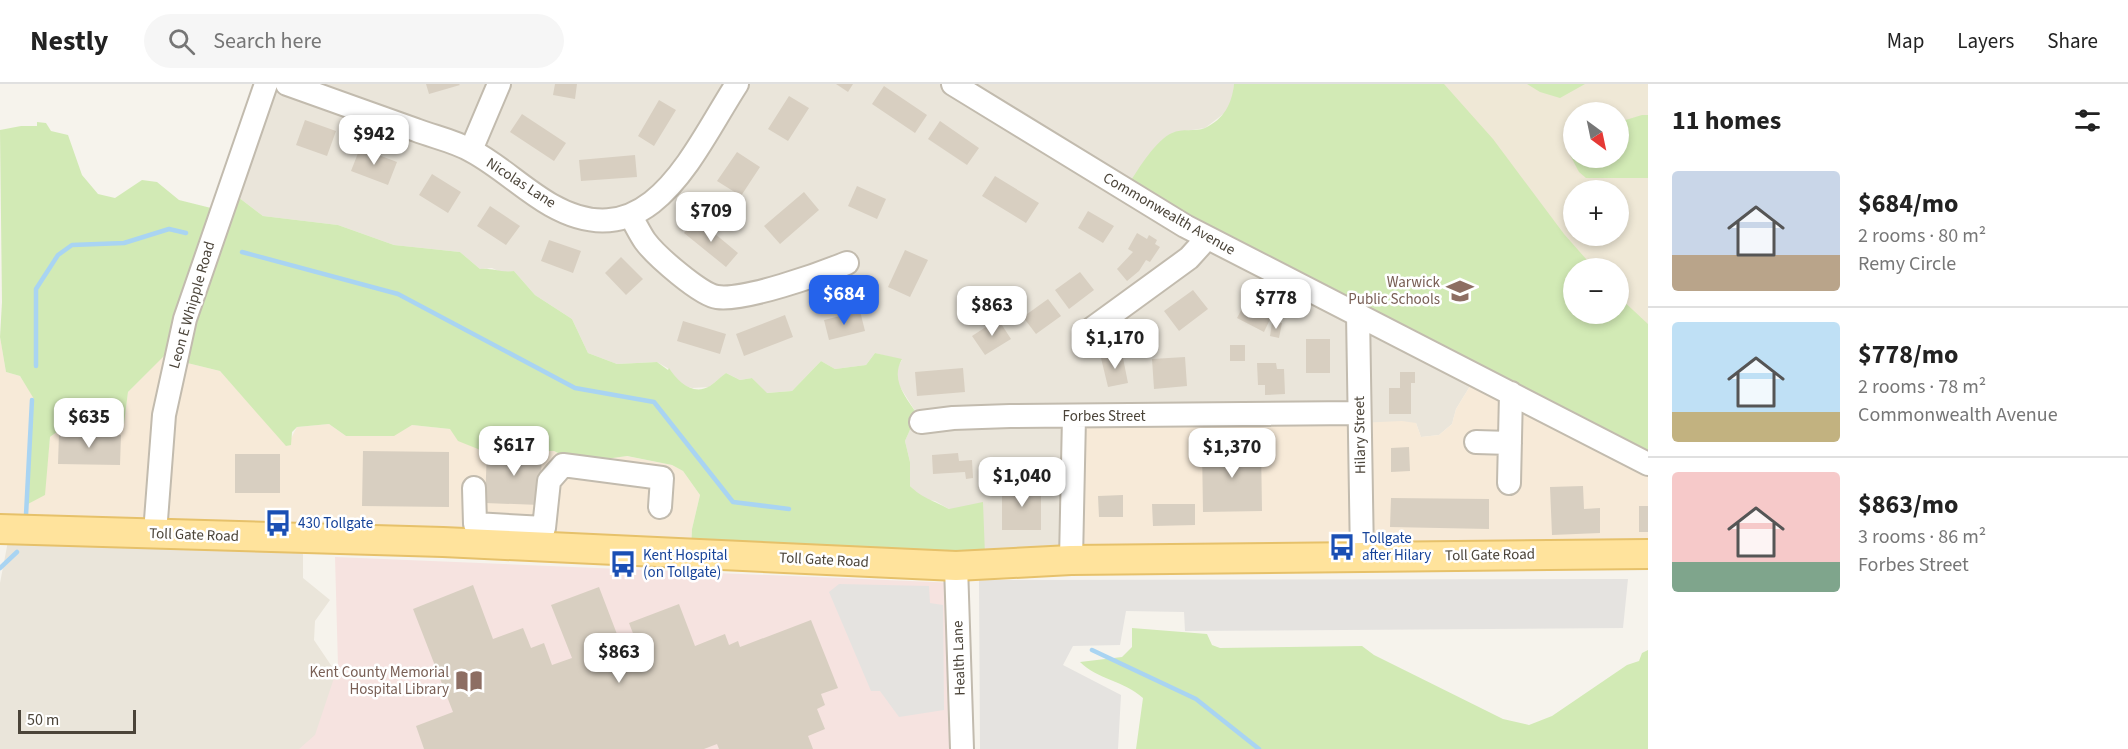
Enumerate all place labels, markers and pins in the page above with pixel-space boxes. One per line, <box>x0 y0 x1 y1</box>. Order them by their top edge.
pin: $942 <box>338 115 410 166</box>
pin: $709 <box>675 192 747 243</box>
place label: Warwick Public Schools <box>1348 272 1441 310</box>
pin: $684 <box>808 275 880 326</box>
school or university icon: Warwick Public Schools <box>1445 276 1475 306</box>
pin: $778 <box>1240 279 1312 330</box>
pin: $863 <box>956 286 1028 337</box>
pin: $1,170 <box>1066 319 1164 370</box>
pin: $635 <box>53 398 125 449</box>
pin: $617 <box>478 426 550 477</box>
pin: $1,370 <box>1183 428 1281 479</box>
pin: $1,040 <box>973 457 1071 508</box>
bus stop icon: 430 Tollgate <box>263 508 293 538</box>
place label: 430 Tollgate <box>298 513 373 534</box>
place label: Tollgate after Hilary <box>1362 528 1431 566</box>
bus stop icon: Tollgate after Hilary <box>1327 532 1357 562</box>
place label: Kent Hospital (on Tollgate) <box>643 545 728 583</box>
bus stop icon: Kent Hospital (on Tollgate) <box>608 549 638 579</box>
pin: $863 <box>583 633 655 684</box>
place label: Kent County Memorial Hospital Library <box>309 662 449 700</box>
library icon: Kent County Memorial Hospital Library <box>454 666 484 696</box>

